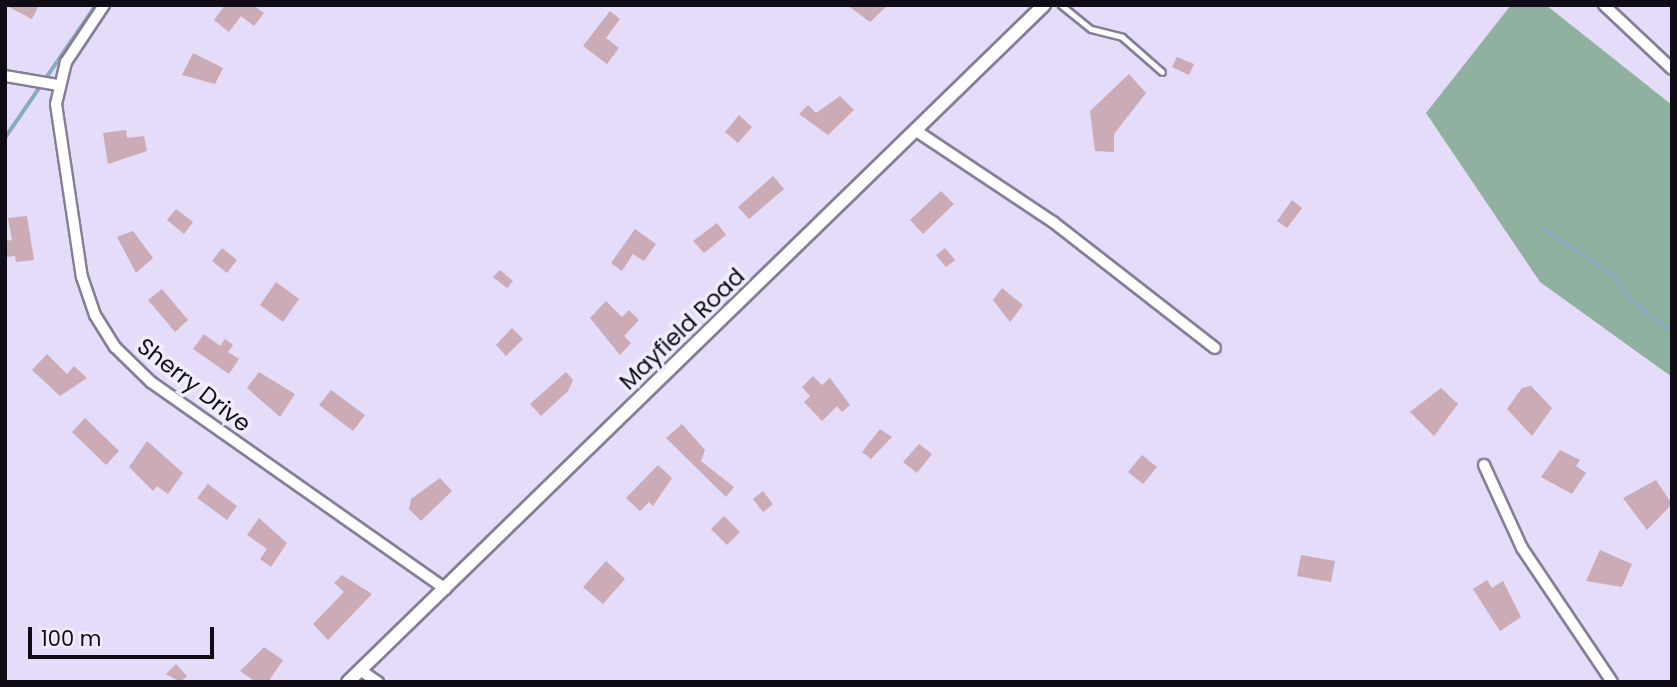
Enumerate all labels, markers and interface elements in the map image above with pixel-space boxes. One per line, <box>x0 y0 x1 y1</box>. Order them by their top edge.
street label: Mayfield Road <box>614 262 750 396</box>
street label: Sherry Drive <box>132 332 256 438</box>
scale bar <box>32 614 217 658</box>
text: 100 m <box>41 624 101 653</box>

